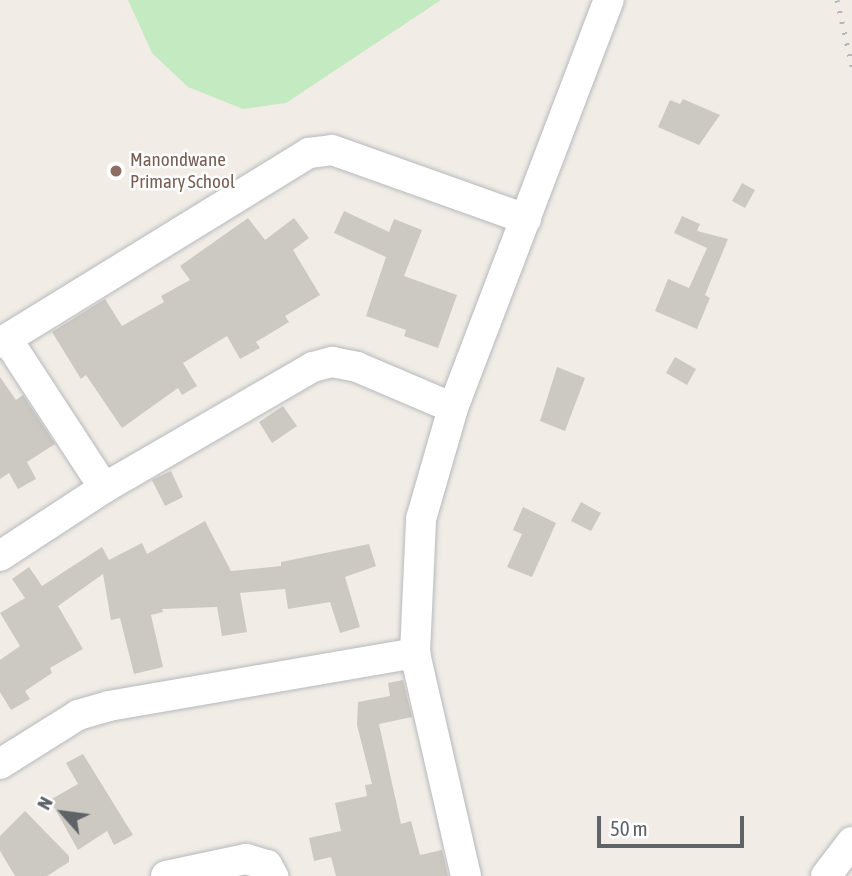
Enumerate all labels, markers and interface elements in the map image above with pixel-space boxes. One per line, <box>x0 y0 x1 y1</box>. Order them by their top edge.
place label: Manondwane Primary School <box>130 149 235 193</box>
marker: Manondwane Primary School <box>108 163 124 179</box>
north arrow <box>28 778 98 848</box>
text: N <box>32 793 57 813</box>
scale bar <box>600 802 747 846</box>
text: 50 m <box>610 816 648 840</box>

